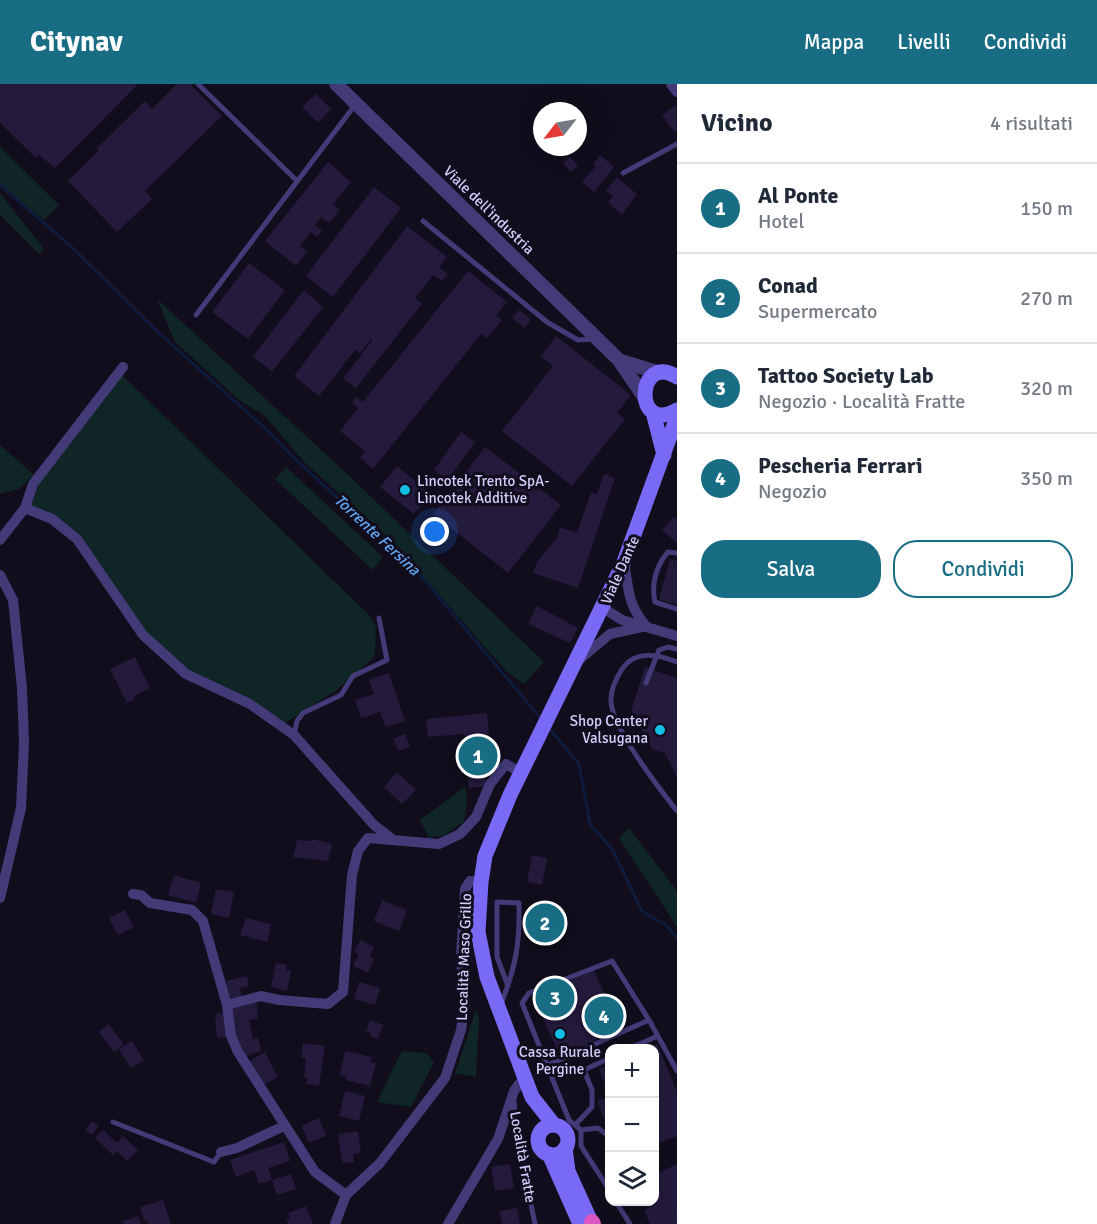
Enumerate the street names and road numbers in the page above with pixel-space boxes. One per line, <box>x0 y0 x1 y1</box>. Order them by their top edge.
street label: Viale dell'industria <box>440 162 538 258</box>
street label: Viale Dante <box>597 533 643 607</box>
street label: Località Maso Grillo <box>453 893 475 1021</box>
street label: Località Fratte <box>506 1110 540 1204</box>

